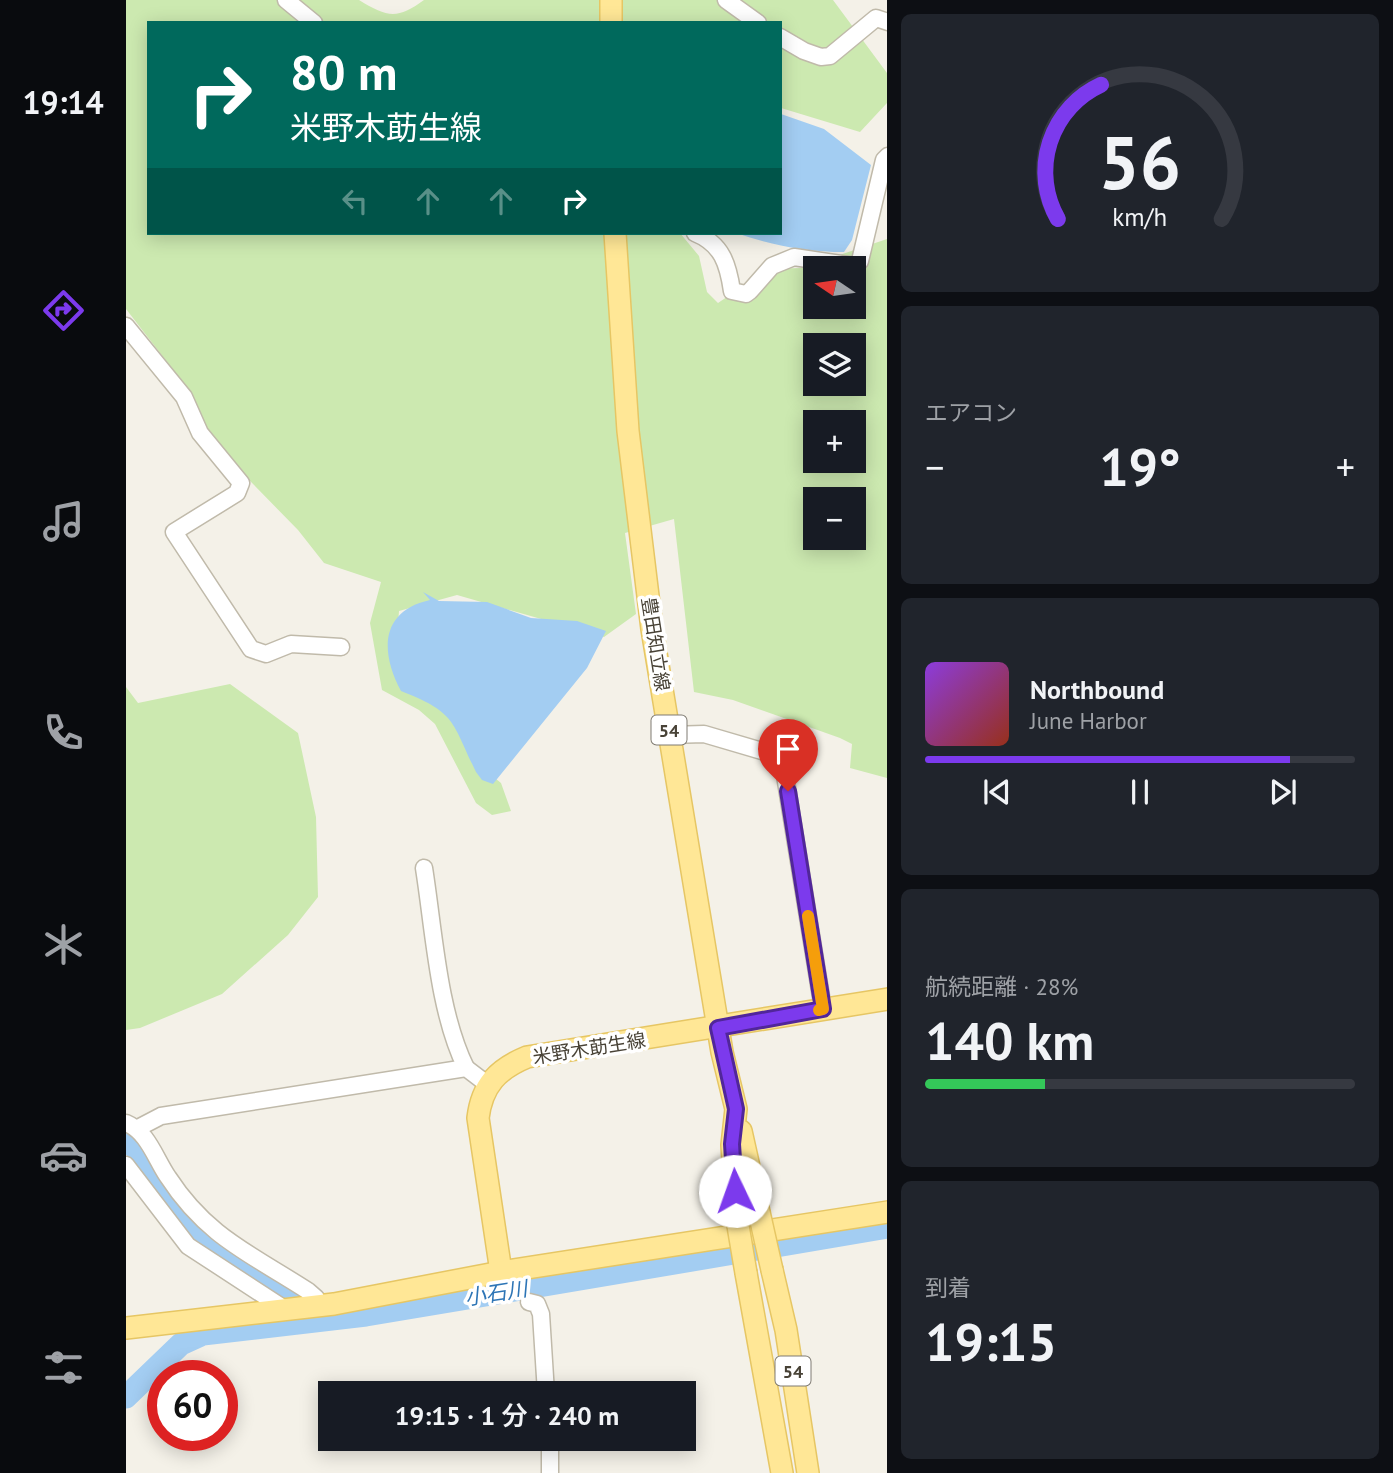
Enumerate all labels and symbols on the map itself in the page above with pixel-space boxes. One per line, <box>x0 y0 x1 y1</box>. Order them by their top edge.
north arrow <box>803 256 866 318</box>
street label: 豊田知立線 <box>637 595 675 693</box>
road number: 54 <box>652 716 686 744</box>
pin <box>758 719 818 791</box>
street label: 米野木莇生線 <box>531 1027 647 1069</box>
position arrow <box>698 1154 772 1228</box>
water label: 小石川 <box>463 1274 531 1311</box>
road number: 54 <box>776 1356 810 1386</box>
speed limit sign: 60 <box>147 1360 238 1451</box>

